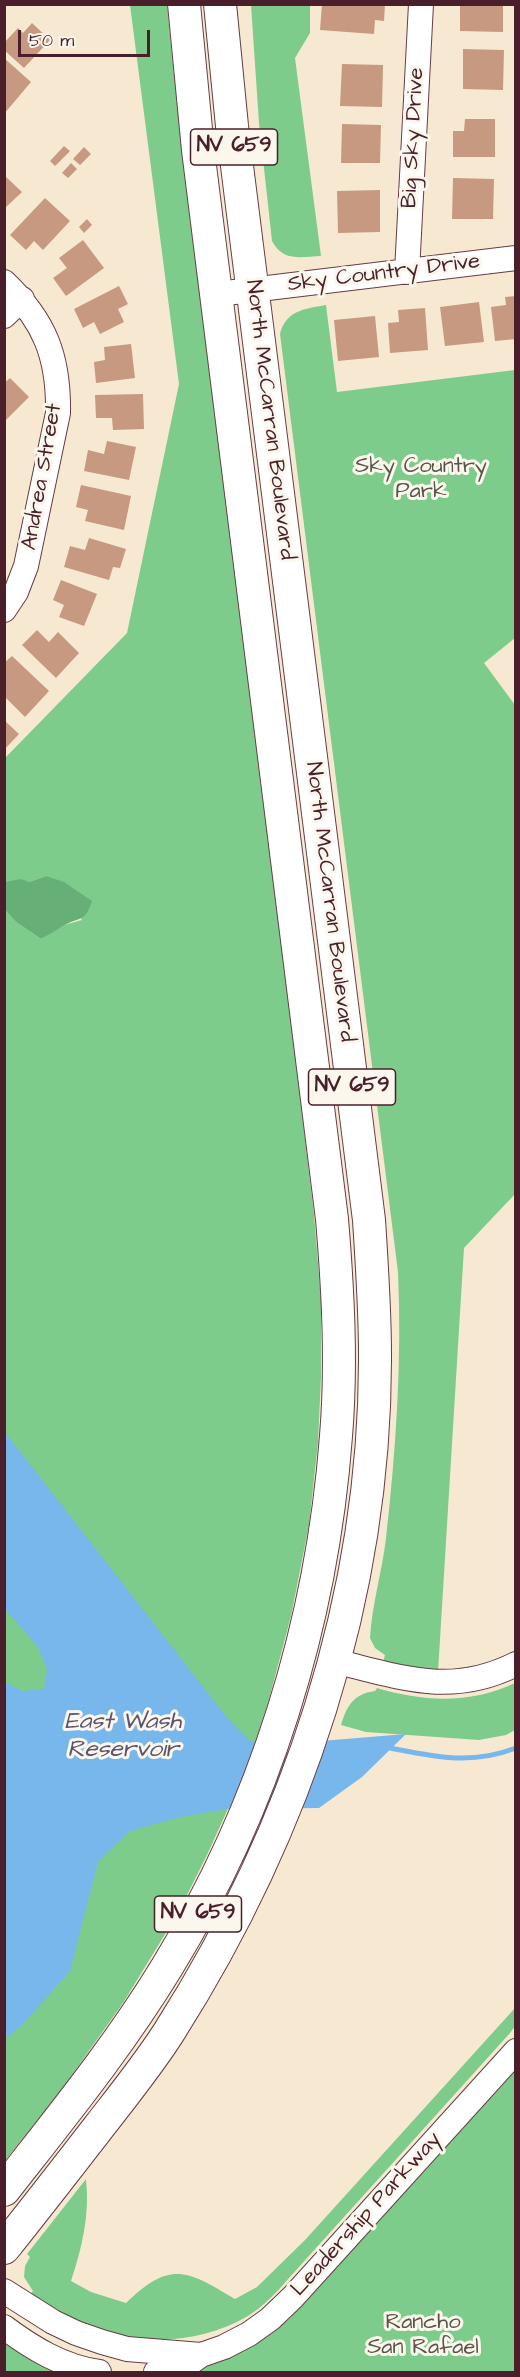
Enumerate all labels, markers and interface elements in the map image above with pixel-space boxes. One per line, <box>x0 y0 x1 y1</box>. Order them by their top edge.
scale bar <box>21 18 153 56</box>
text: 50 m <box>29 28 74 53</box>
street label: Big Sky Drive <box>397 67 431 209</box>
road number: NV 659 <box>190 129 278 165</box>
street label: Sky Country Drive <box>286 249 482 299</box>
street label: North McCarran Boulevard <box>239 279 299 561</box>
street label: Andrea Street <box>17 402 69 552</box>
park label: Sky Country Park <box>355 454 487 506</box>
street label: North McCarran Boulevard <box>299 761 359 1043</box>
road number: NV 659 <box>308 1069 395 1105</box>
water label: East Wash Reservoir <box>65 1709 181 1765</box>
road number: NV 659 <box>154 1896 242 1932</box>
street label: Leadership Parkway <box>286 2127 448 2303</box>
park label: Rancho San Rafael <box>367 2310 479 2362</box>

